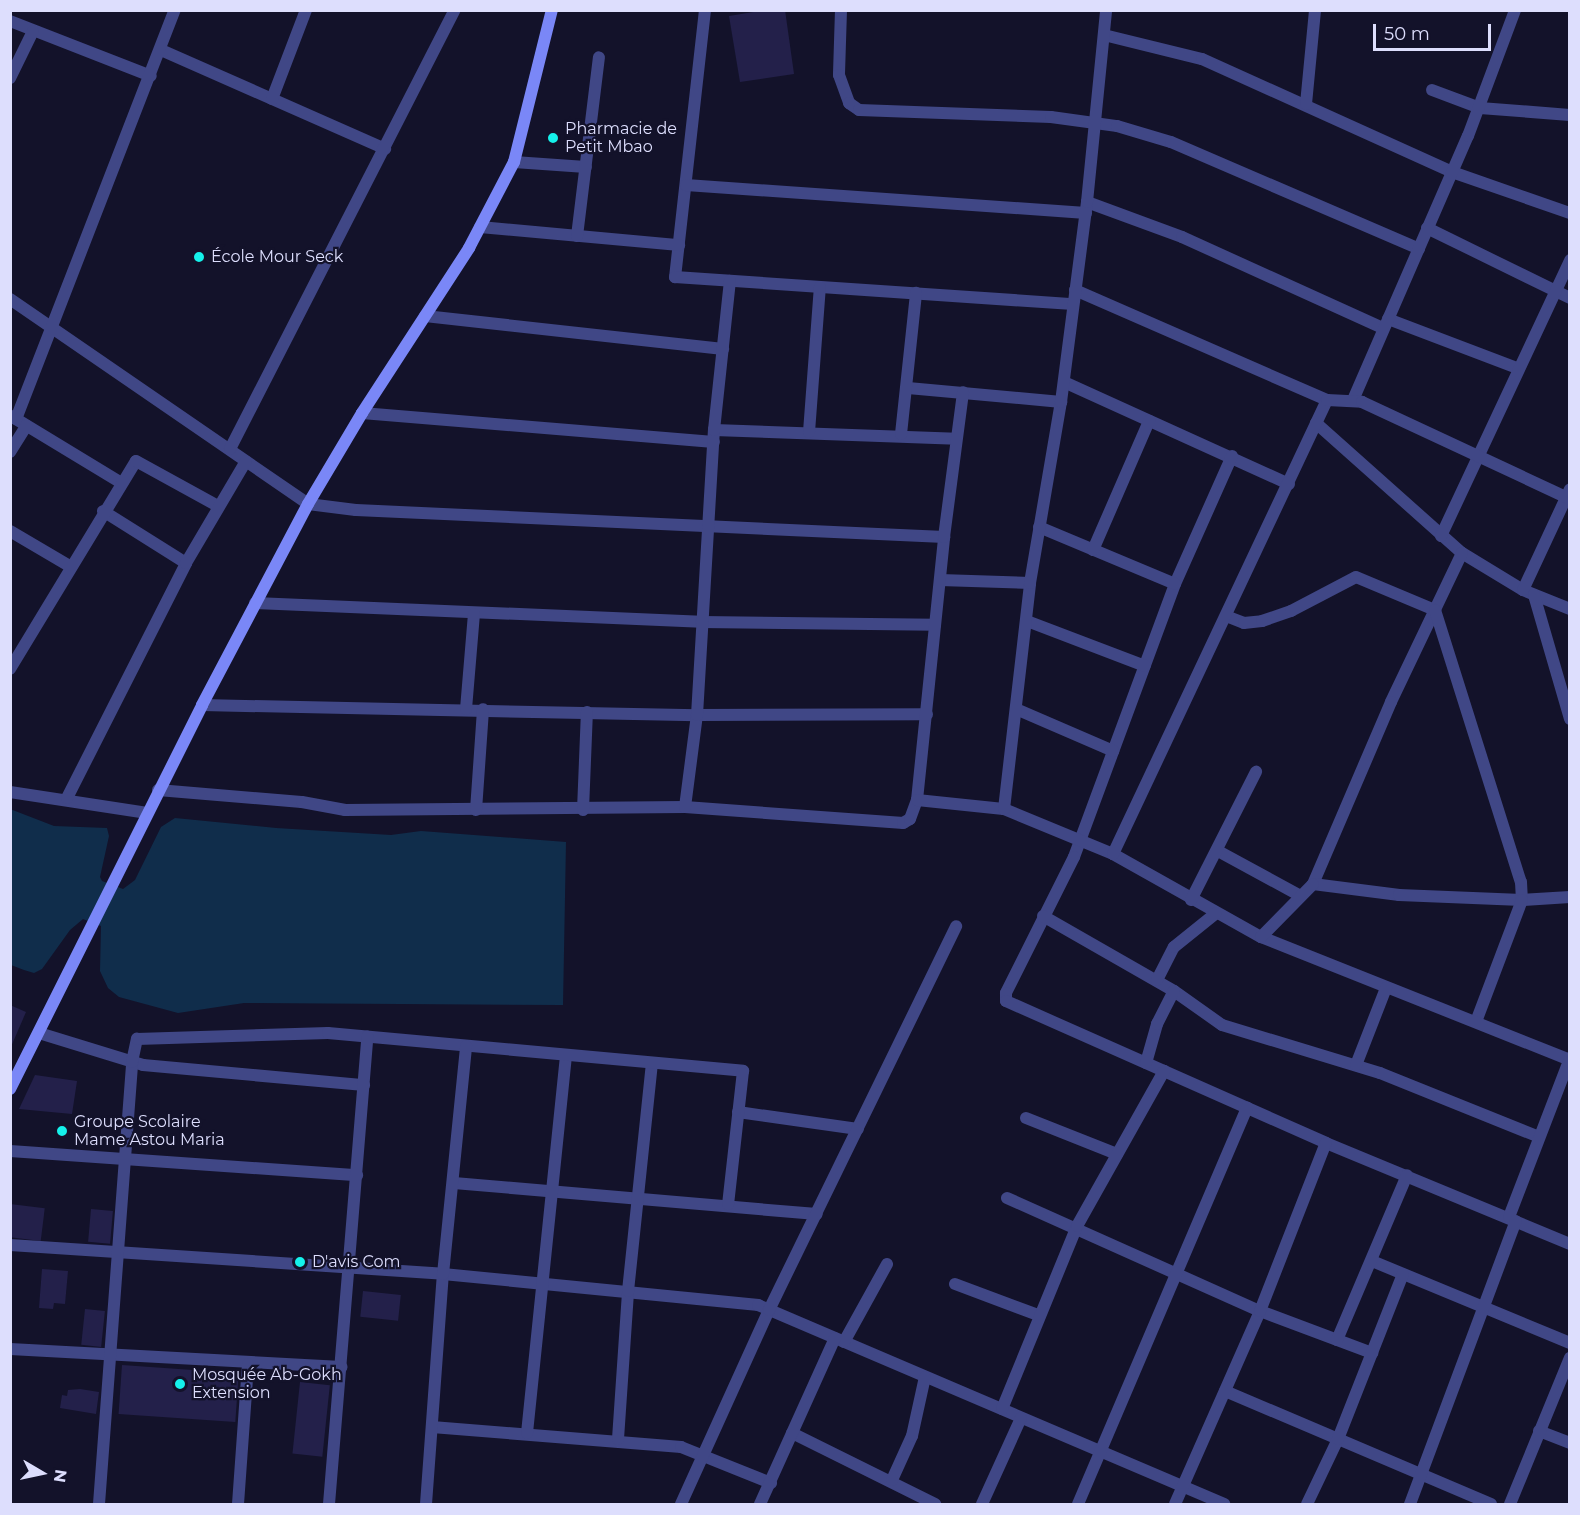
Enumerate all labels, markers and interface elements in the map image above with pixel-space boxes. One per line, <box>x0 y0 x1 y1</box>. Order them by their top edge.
scale bar <box>1376 12 1494 50</box>
text: 50 m <box>1384 23 1430 45</box>
place label: Pharmacie de Petit Mbao <box>565 119 677 157</box>
marker: Pharmacie de Petit Mbao <box>546 131 560 145</box>
place label: École Mour Seck <box>211 247 343 267</box>
marker: École Mour Seck <box>192 250 206 264</box>
place label: Groupe Scolaire Mame Astou Maria <box>74 1112 225 1150</box>
marker: Groupe Scolaire Mame Astou Maria <box>55 1124 69 1138</box>
place label: D'avis Com <box>312 1252 400 1272</box>
marker: D'avis Com <box>293 1255 307 1269</box>
place label: Mosquée Ab-Gokh Extension <box>192 1365 342 1403</box>
marker: Mosquée Ab-Gokh Extension <box>173 1377 187 1391</box>
north arrow <box>12 1443 72 1503</box>
text: N <box>50 1468 71 1484</box>

